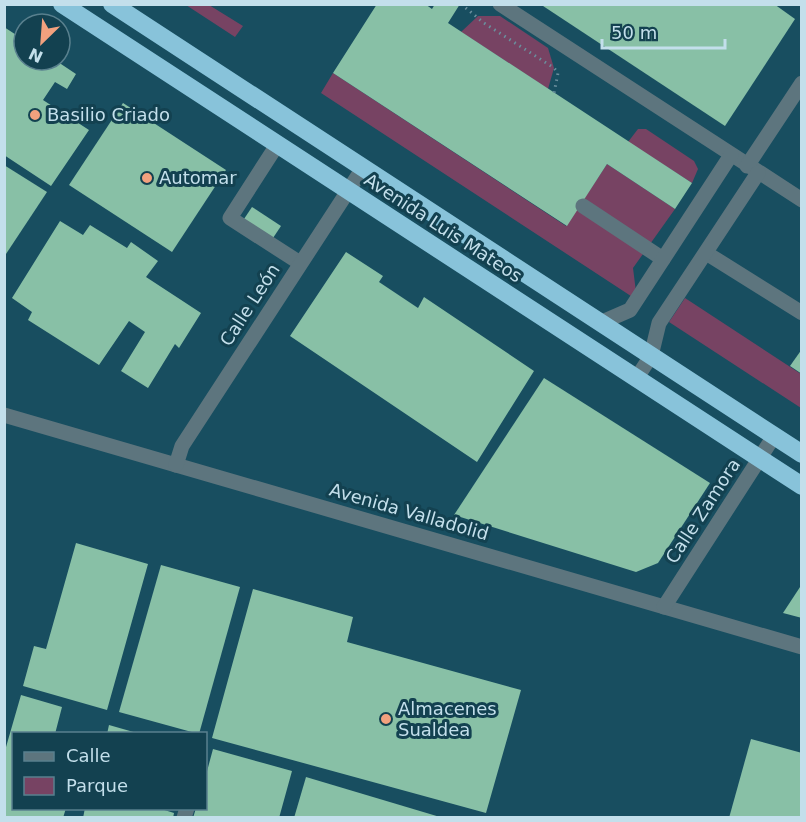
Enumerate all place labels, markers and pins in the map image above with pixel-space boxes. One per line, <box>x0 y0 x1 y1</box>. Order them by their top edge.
place label: Basilio Criado <box>47 104 170 125</box>
marker: Basilio Criado <box>28 108 42 122</box>
place label: Automar <box>159 167 237 188</box>
marker: Automar <box>140 171 154 185</box>
place label: Almacenes Sualdea <box>398 698 497 740</box>
marker: Almacenes Sualdea <box>379 712 393 726</box>

